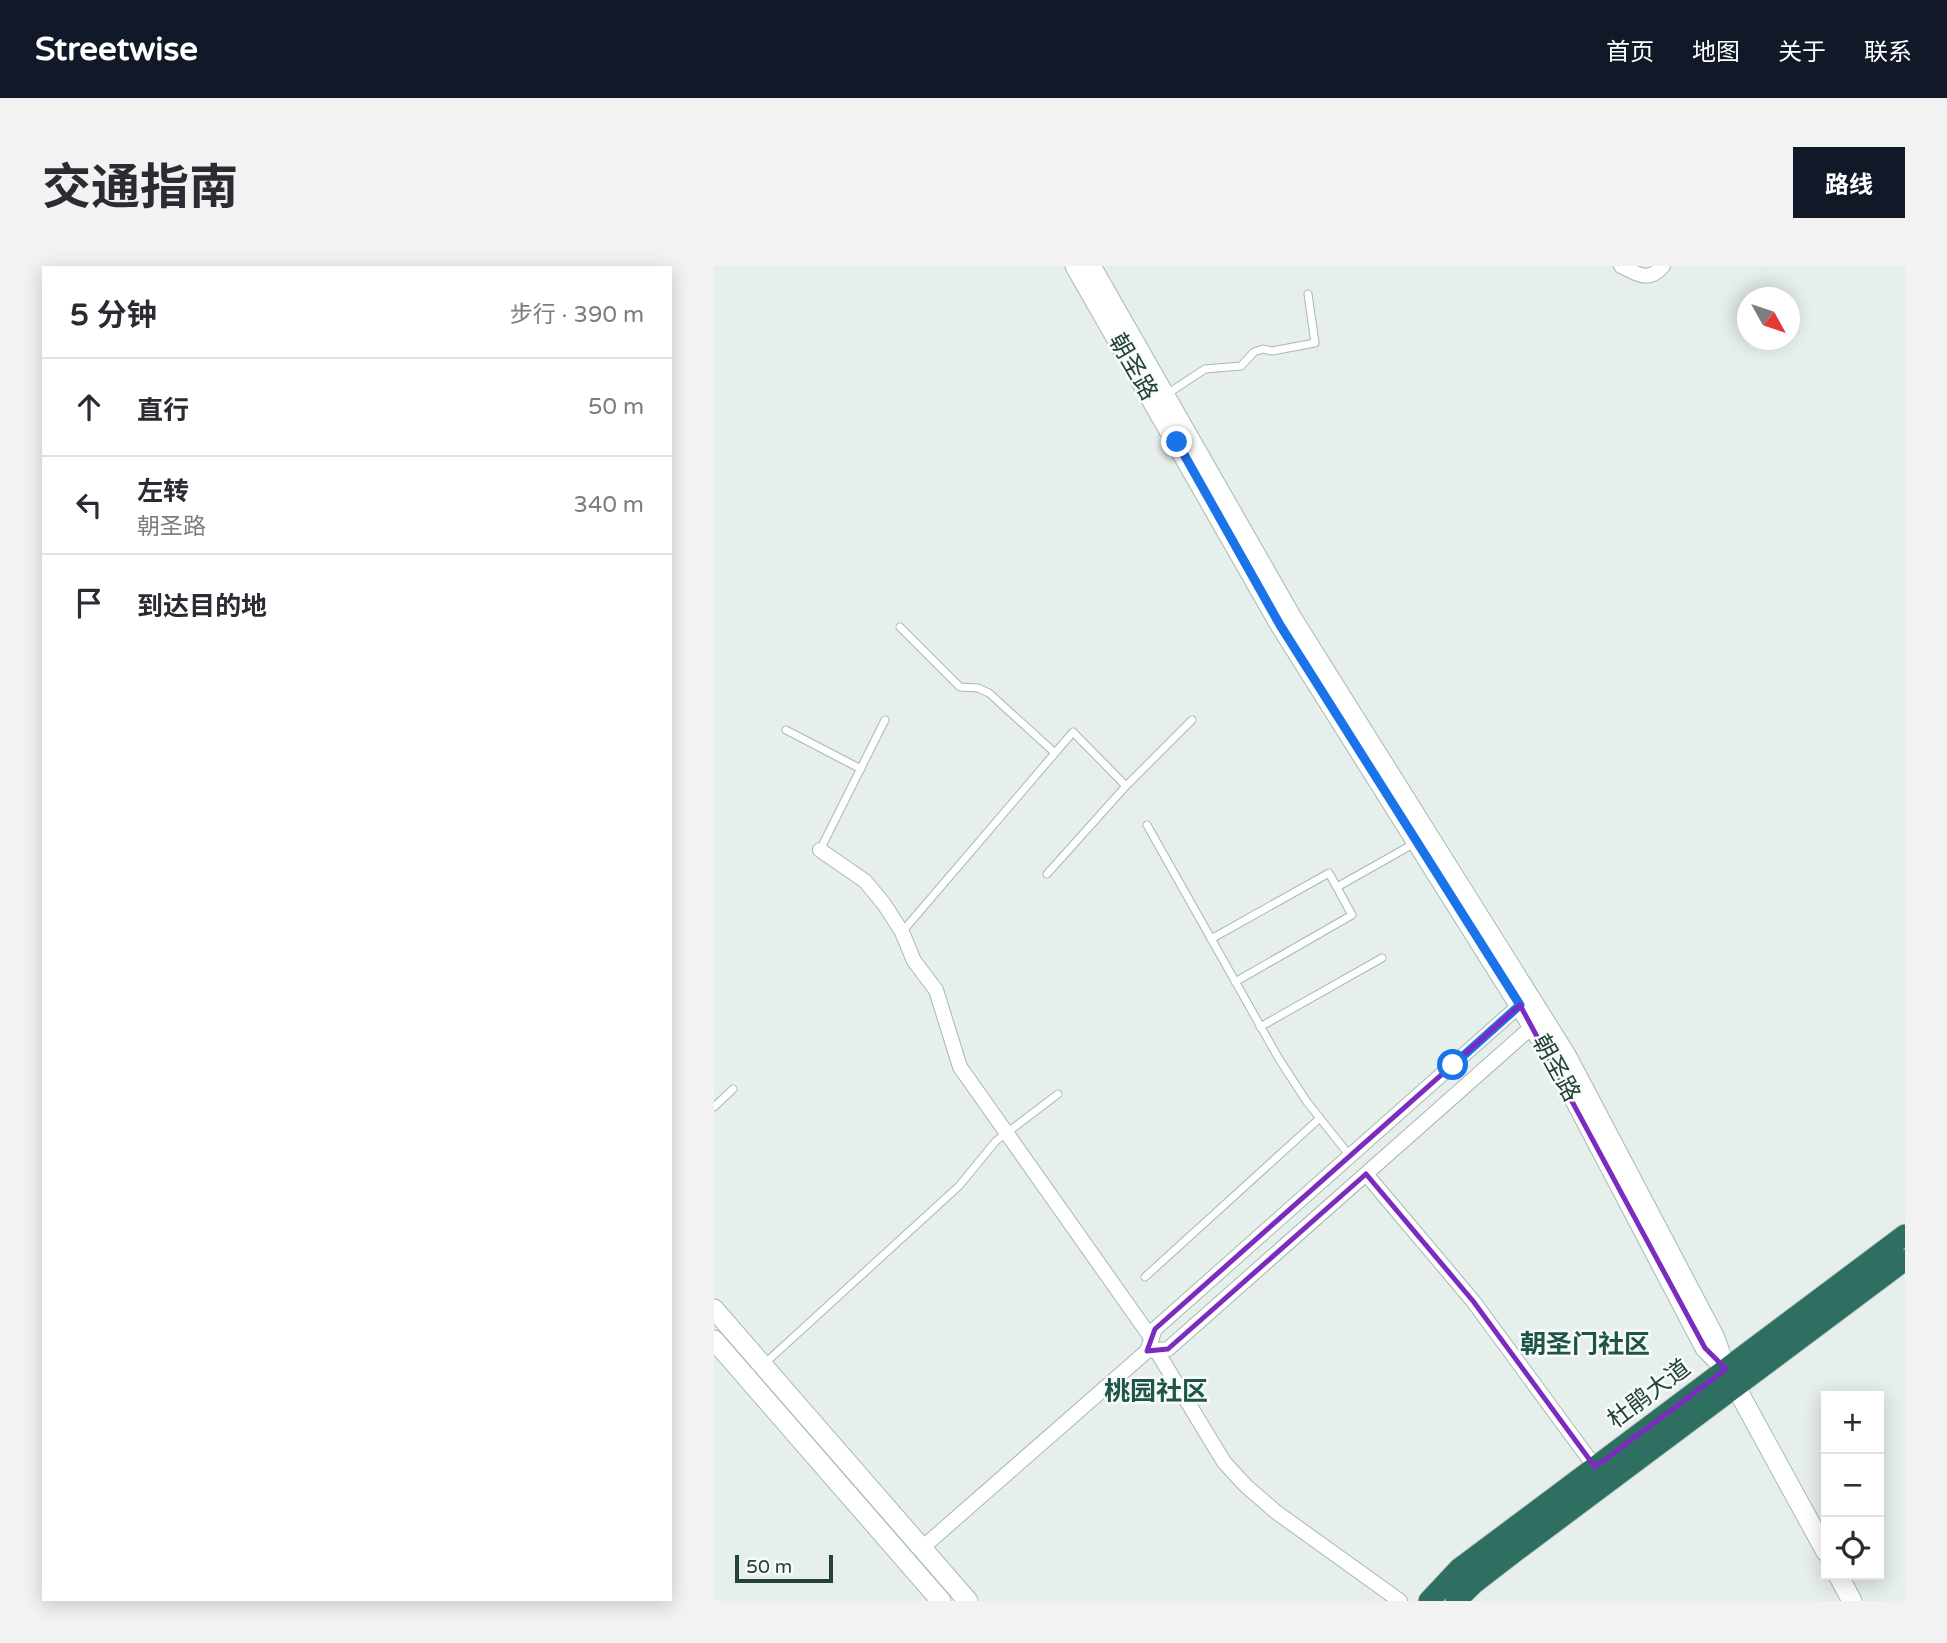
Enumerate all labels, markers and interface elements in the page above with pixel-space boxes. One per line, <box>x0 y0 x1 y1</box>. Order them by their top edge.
text: Streetwise <box>35 30 198 69</box>
text: 首页 <box>1606 38 1654 67</box>
text: 地图 <box>1692 38 1740 67</box>
text: 关于 <box>1778 38 1826 67</box>
text: 联系 <box>1864 38 1912 67</box>
button: 路线 <box>1793 147 1905 218</box>
text: 交通指南 <box>42 159 238 218</box>
north arrow <box>1737 287 1800 350</box>
text: 5 分钟 <box>70 297 157 334</box>
text: 步行 · 390 m <box>510 301 644 329</box>
street label: 朝圣路 <box>1102 329 1164 405</box>
icon: ahead <box>70 388 108 426</box>
text: 50 m <box>588 393 644 421</box>
text: 直行 <box>137 395 189 426</box>
route end <box>1161 426 1192 457</box>
text: 左转 <box>137 476 189 507</box>
icon: left <box>70 486 108 524</box>
text: 340 m <box>574 491 644 519</box>
text: 朝圣路 <box>137 513 206 541</box>
icon: arrive <box>70 584 108 622</box>
text: 到达目的地 <box>137 591 267 622</box>
street label: 朝圣路 <box>1526 1029 1586 1107</box>
route start <box>1437 1049 1468 1080</box>
district label: 朝圣门社区 <box>1520 1329 1650 1360</box>
street label: 杜鹃大道 <box>1602 1354 1696 1434</box>
district label: 桃园社区 <box>1104 1376 1208 1407</box>
map controls <box>1821 1391 1884 1580</box>
button: + <box>1821 1391 1884 1454</box>
button: − <box>1821 1454 1884 1517</box>
button: locate <box>1821 1517 1884 1580</box>
scale bar <box>735 1552 833 1584</box>
text: 50 m <box>746 1556 792 1578</box>

